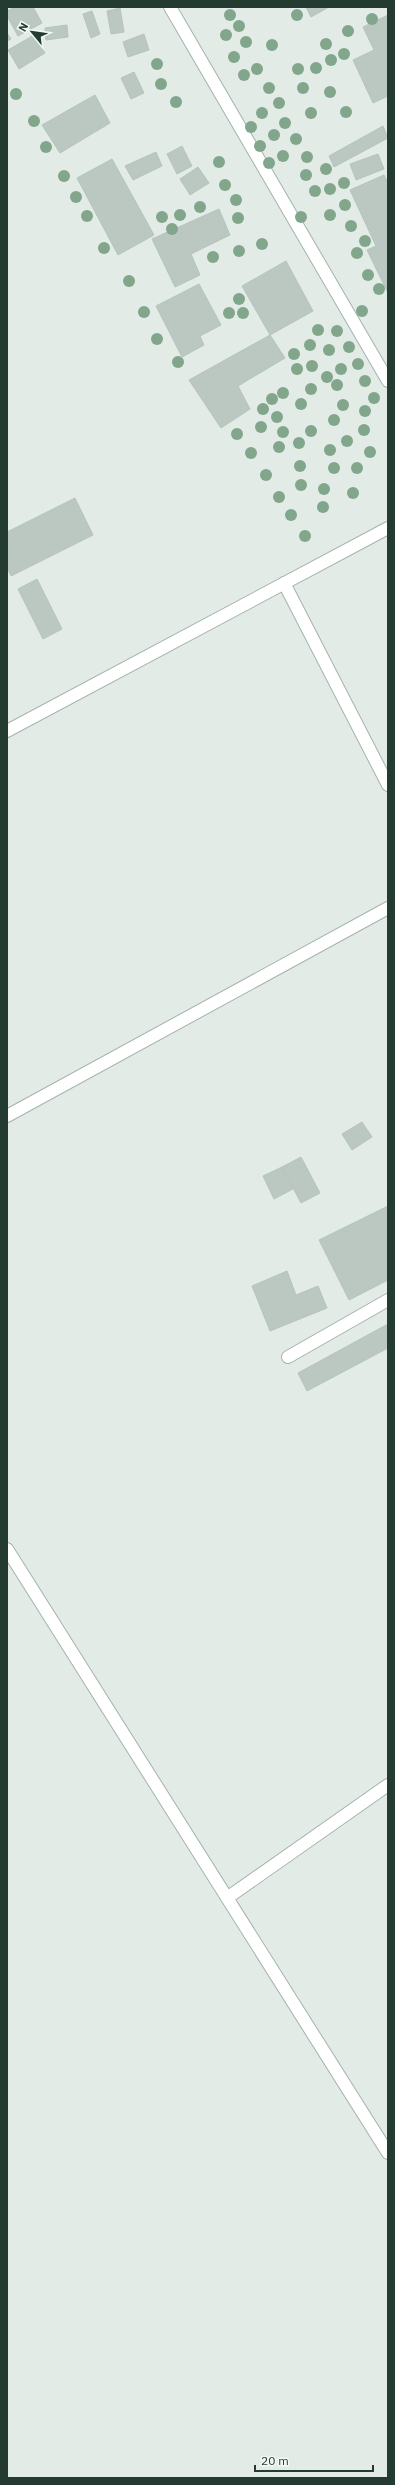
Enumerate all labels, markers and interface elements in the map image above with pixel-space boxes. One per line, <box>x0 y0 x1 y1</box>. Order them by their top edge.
north arrow <box>12 12 52 52</box>
text: N <box>15 20 31 34</box>
scale bar <box>255 2447 373 2473</box>
text: 20 m <box>261 2453 289 2468</box>

